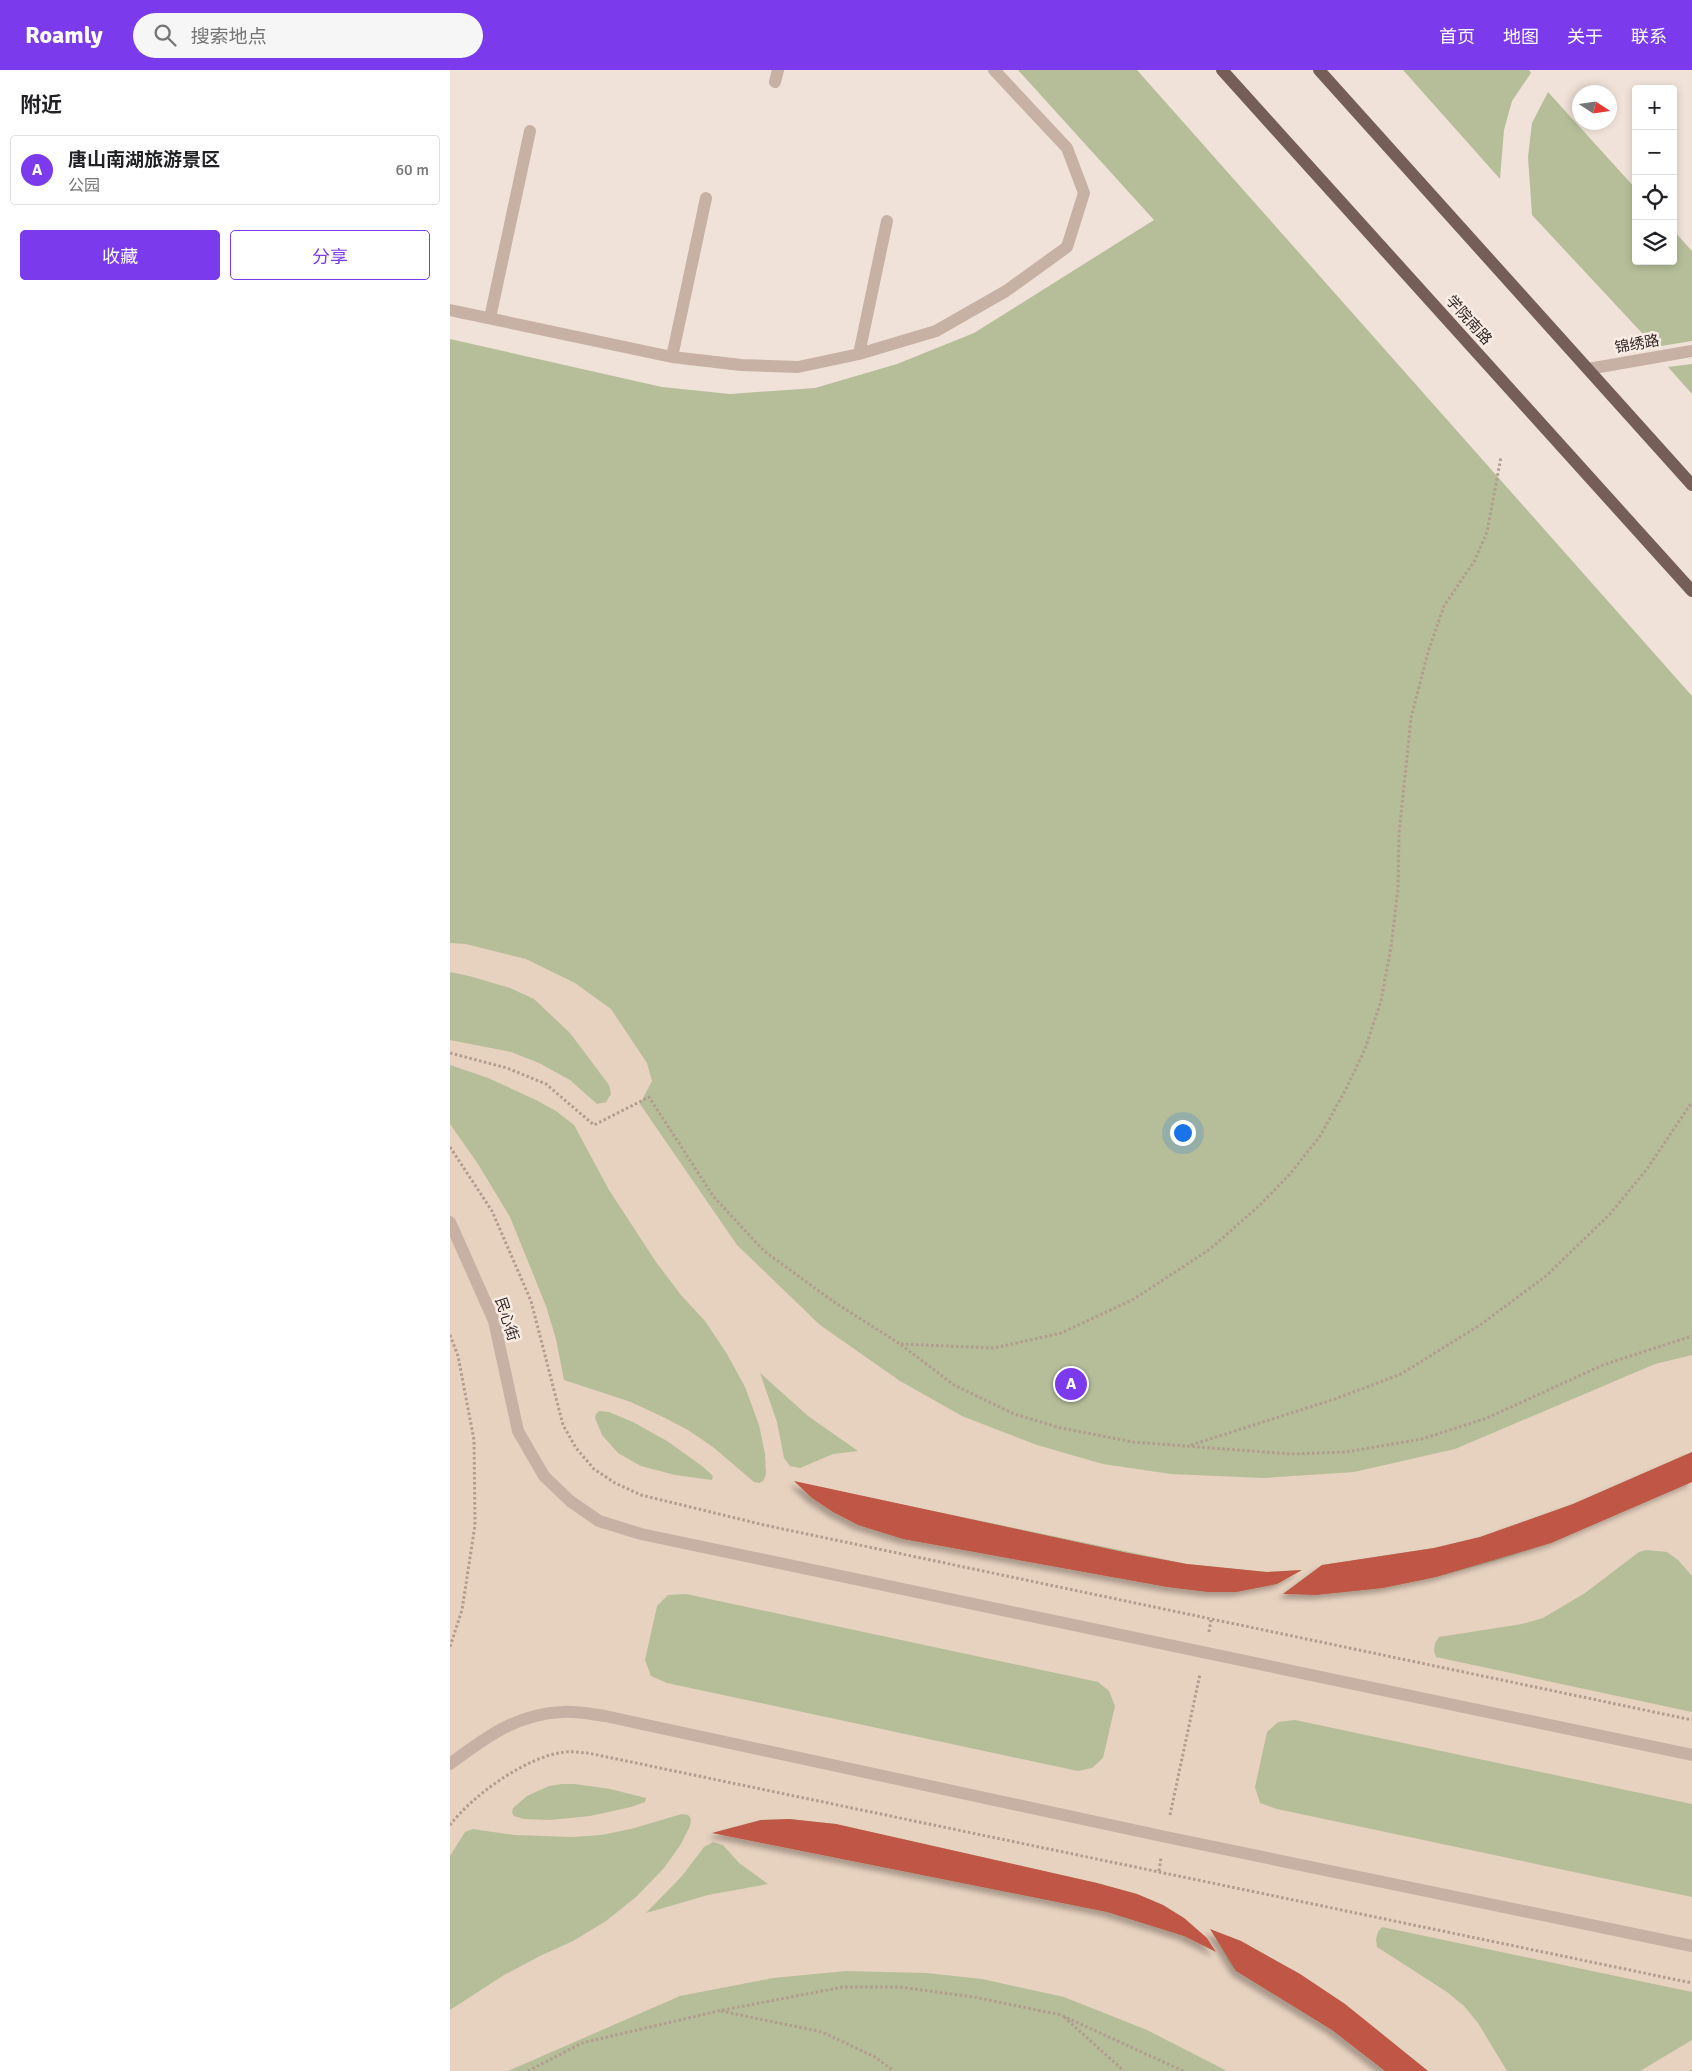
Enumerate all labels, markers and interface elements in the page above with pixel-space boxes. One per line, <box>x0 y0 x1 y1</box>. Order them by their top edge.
search box <box>133 13 483 58</box>
text: Roamly <box>25 20 103 50</box>
icon: search <box>151 21 179 49</box>
text: 搜索地点 <box>191 25 267 49</box>
text: 首页 <box>1439 26 1475 48</box>
text: 地图 <box>1503 26 1539 48</box>
text: 关于 <box>1567 26 1603 48</box>
text: 联系 <box>1631 26 1667 48</box>
north arrow <box>1572 85 1617 130</box>
map controls <box>1632 85 1677 265</box>
button: + <box>1632 85 1677 130</box>
text: 附近 <box>20 92 62 118</box>
button: − <box>1632 130 1677 175</box>
text: 唐山南湖旅游景区 <box>68 148 220 172</box>
text: A <box>32 160 42 180</box>
text: 60 m <box>395 160 429 180</box>
button: locate <box>1632 175 1677 220</box>
text: 公园 <box>68 176 100 196</box>
button: layers <box>1632 220 1677 265</box>
button: 收藏 <box>20 230 220 280</box>
button: 分享 <box>230 230 430 280</box>
street label: 学院南路 <box>1442 292 1496 348</box>
street label: 锦绣路 <box>1613 331 1661 357</box>
your location <box>1170 1120 1196 1146</box>
street label: 民心街 <box>491 1295 523 1343</box>
pin: A <box>1055 1365 1087 1403</box>

